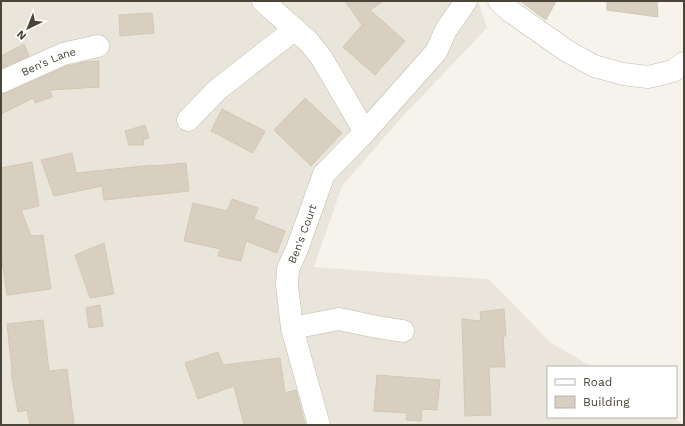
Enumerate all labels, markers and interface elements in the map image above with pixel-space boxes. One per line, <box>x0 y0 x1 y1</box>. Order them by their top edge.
north arrow <box>8 8 48 48</box>
text: N <box>14 27 29 42</box>
street label: Ben's Lane <box>19 45 77 79</box>
street label: Ben's Court <box>285 202 320 265</box>
legend <box>547 366 677 418</box>
text: Road <box>583 375 612 389</box>
text: Building <box>583 395 630 409</box>

